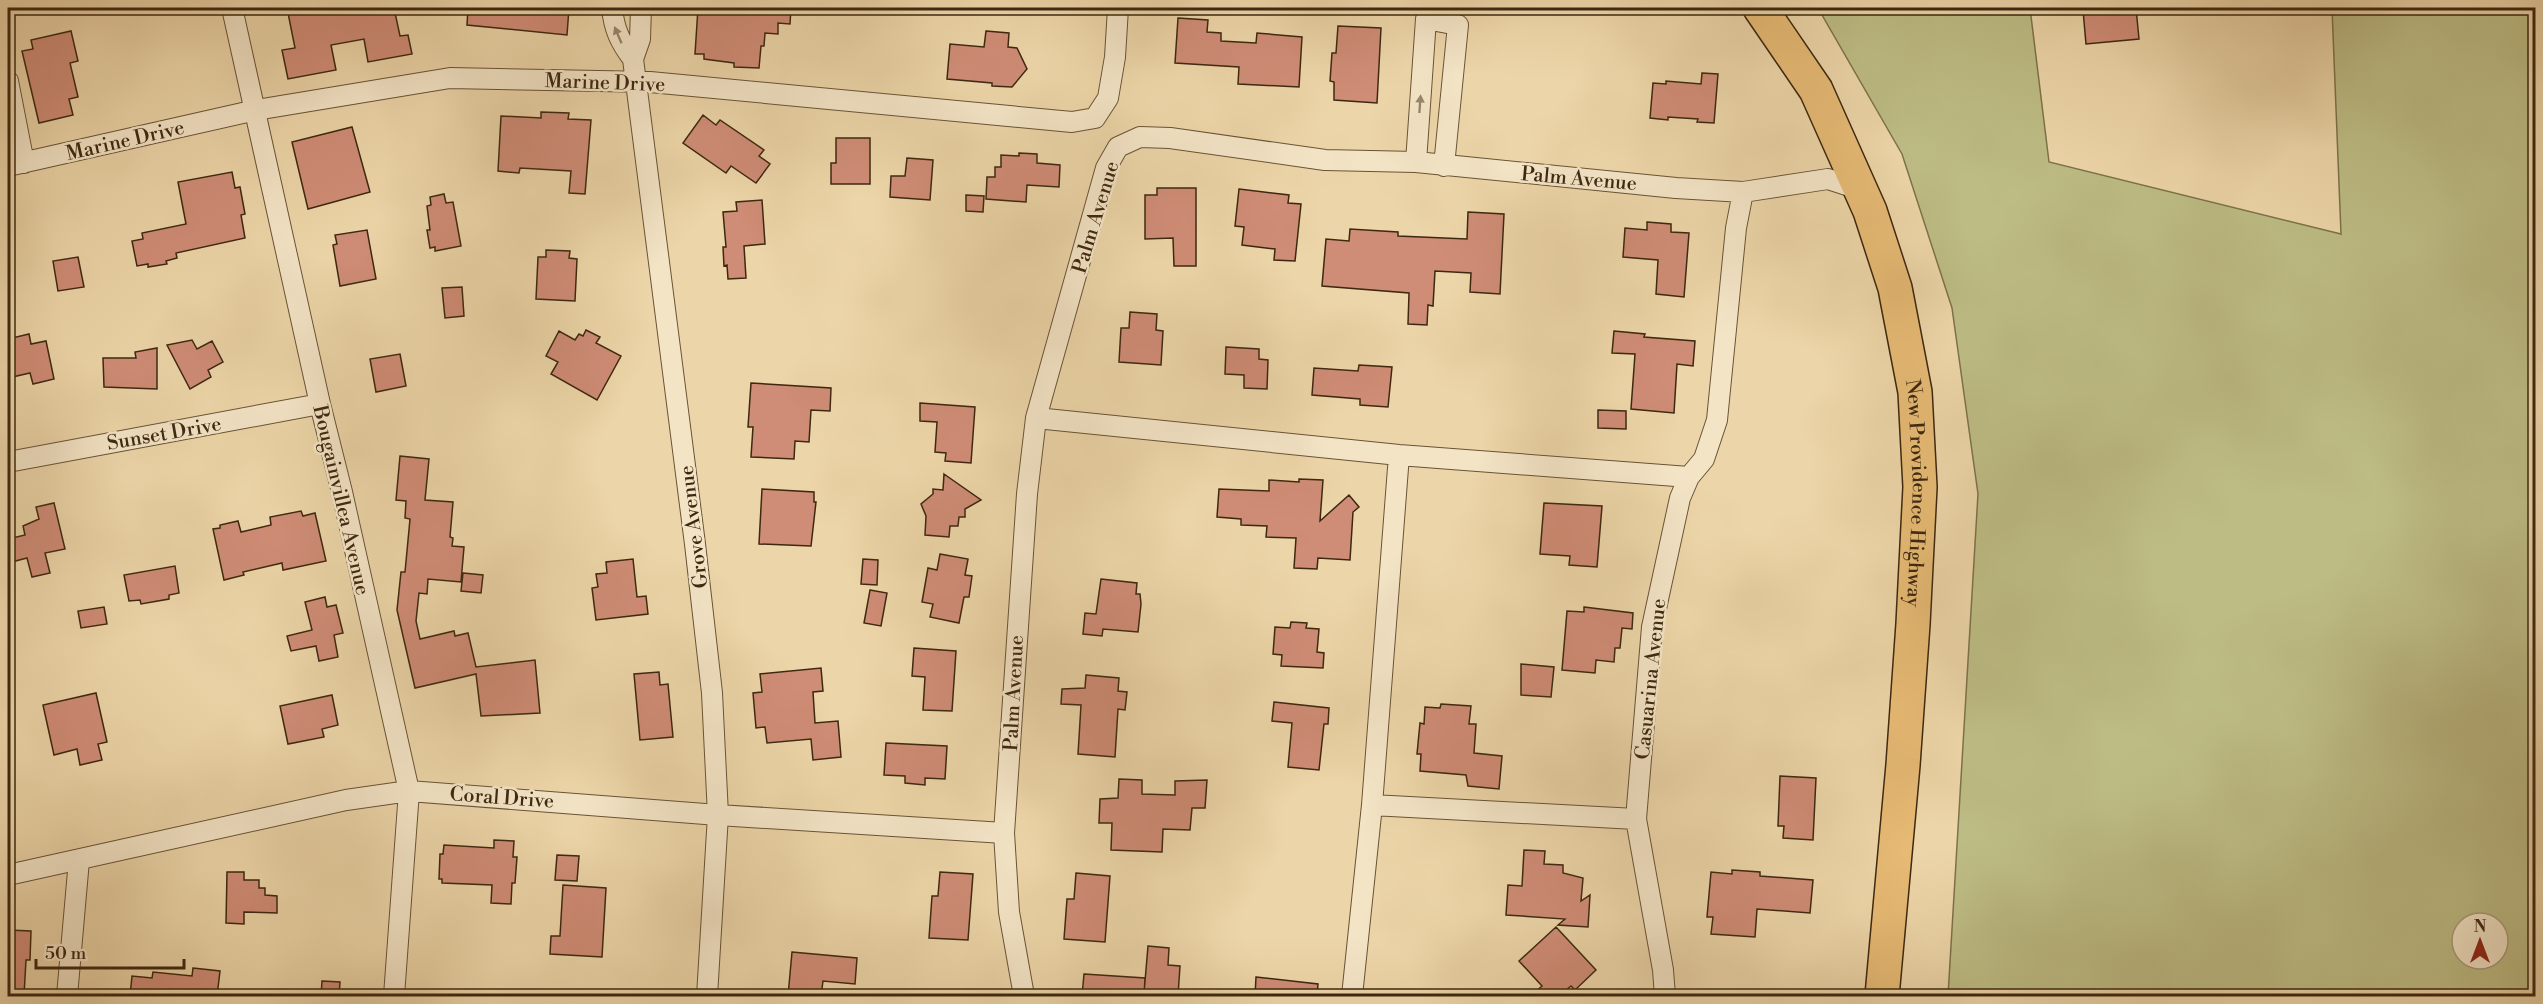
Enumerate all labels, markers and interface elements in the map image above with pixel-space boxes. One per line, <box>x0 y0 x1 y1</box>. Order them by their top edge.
one-way arrow <box>613 26 623 44</box>
street label: Marine Drive <box>544 69 666 98</box>
one-way arrow <box>1415 94 1425 113</box>
street label: Marine Drive <box>64 116 187 167</box>
street label: Palm Avenue <box>1067 158 1125 277</box>
street label: Palm Avenue <box>1520 162 1638 197</box>
street label: New Providence Highway <box>1899 377 1931 608</box>
street label: Bougainvillea Avenue <box>306 402 375 598</box>
street label: Sunset Drive <box>105 412 223 457</box>
street label: Grove Avenue <box>675 464 714 590</box>
street label: Casuarina Avenue <box>1631 597 1672 761</box>
street label: Palm Avenue <box>999 634 1030 752</box>
street label: Coral Drive <box>449 782 555 815</box>
north arrow <box>2450 911 2510 971</box>
text: N <box>2474 917 2487 937</box>
scale bar <box>36 932 184 970</box>
text: 50 m <box>45 942 87 965</box>

